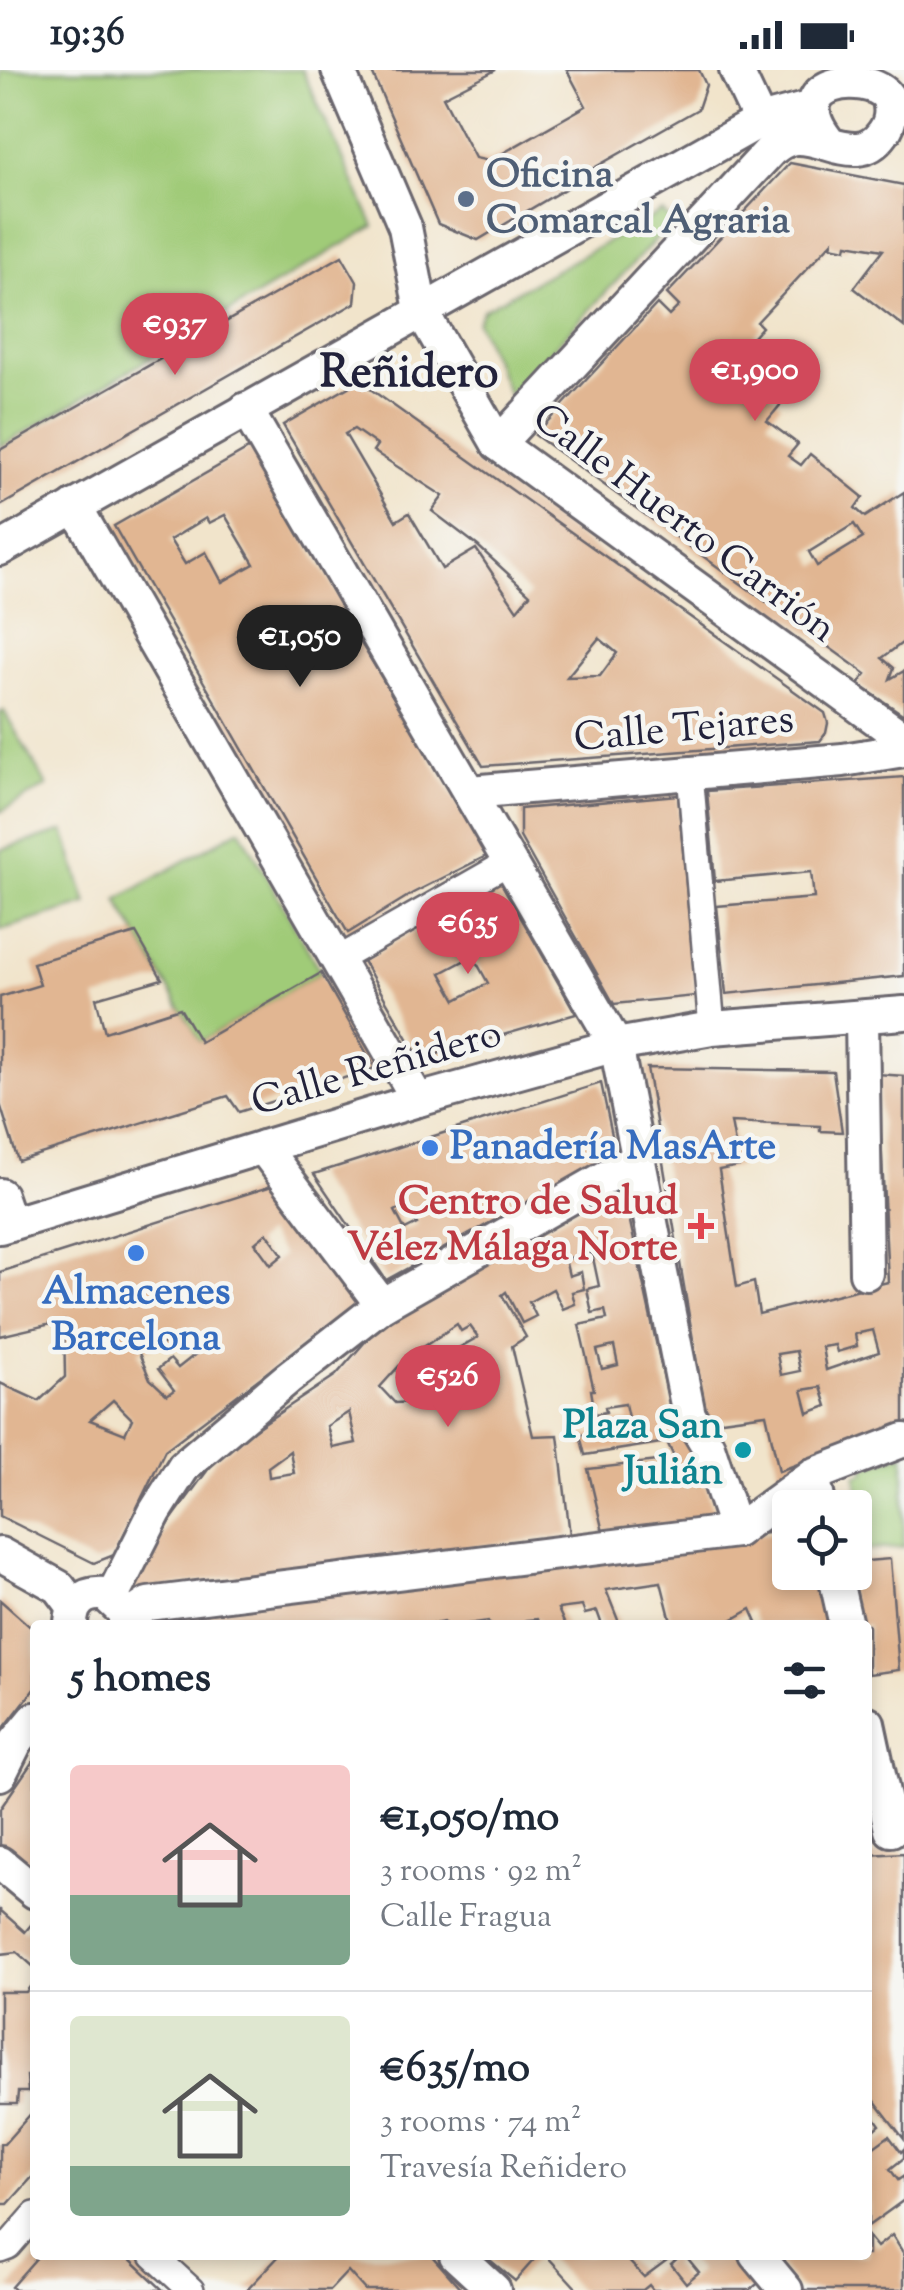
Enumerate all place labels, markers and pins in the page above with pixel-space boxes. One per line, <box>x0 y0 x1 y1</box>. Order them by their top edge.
place label: Oficina Comarcal Agraria <box>486 148 791 251</box>
marker: Oficina Comarcal Agraria <box>455 188 477 210</box>
pin: €937 <box>116 293 234 378</box>
pin: €1,900 <box>674 339 836 424</box>
pin: €1,050 <box>219 605 381 690</box>
pin: €635 <box>409 892 527 977</box>
place label: Panadería MasArte <box>450 1120 776 1177</box>
marker: Panadería MasArte <box>419 1137 441 1159</box>
place label: Centro de Salud Vélez Málaga Norte <box>347 1175 678 1278</box>
marker: Centro de Salud Vélez Málaga Norte <box>688 1213 714 1239</box>
marker: Almacenes Barcelona <box>125 1242 147 1264</box>
place label: Almacenes Barcelona <box>42 1265 230 1368</box>
pin: €526 <box>389 1345 507 1430</box>
place label: Plaza San Julián <box>563 1399 723 1502</box>
marker: Plaza San Julián <box>732 1439 754 1461</box>

